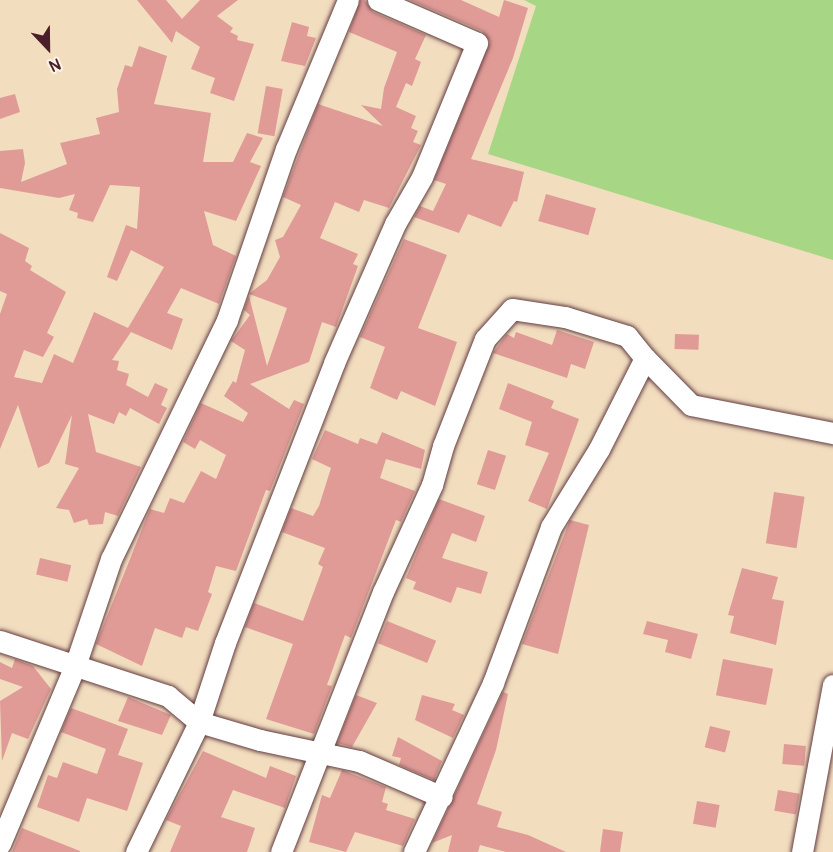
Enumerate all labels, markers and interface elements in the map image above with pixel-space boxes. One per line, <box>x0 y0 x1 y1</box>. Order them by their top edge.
north arrow <box>18 18 78 78</box>
text: N <box>46 53 64 76</box>

